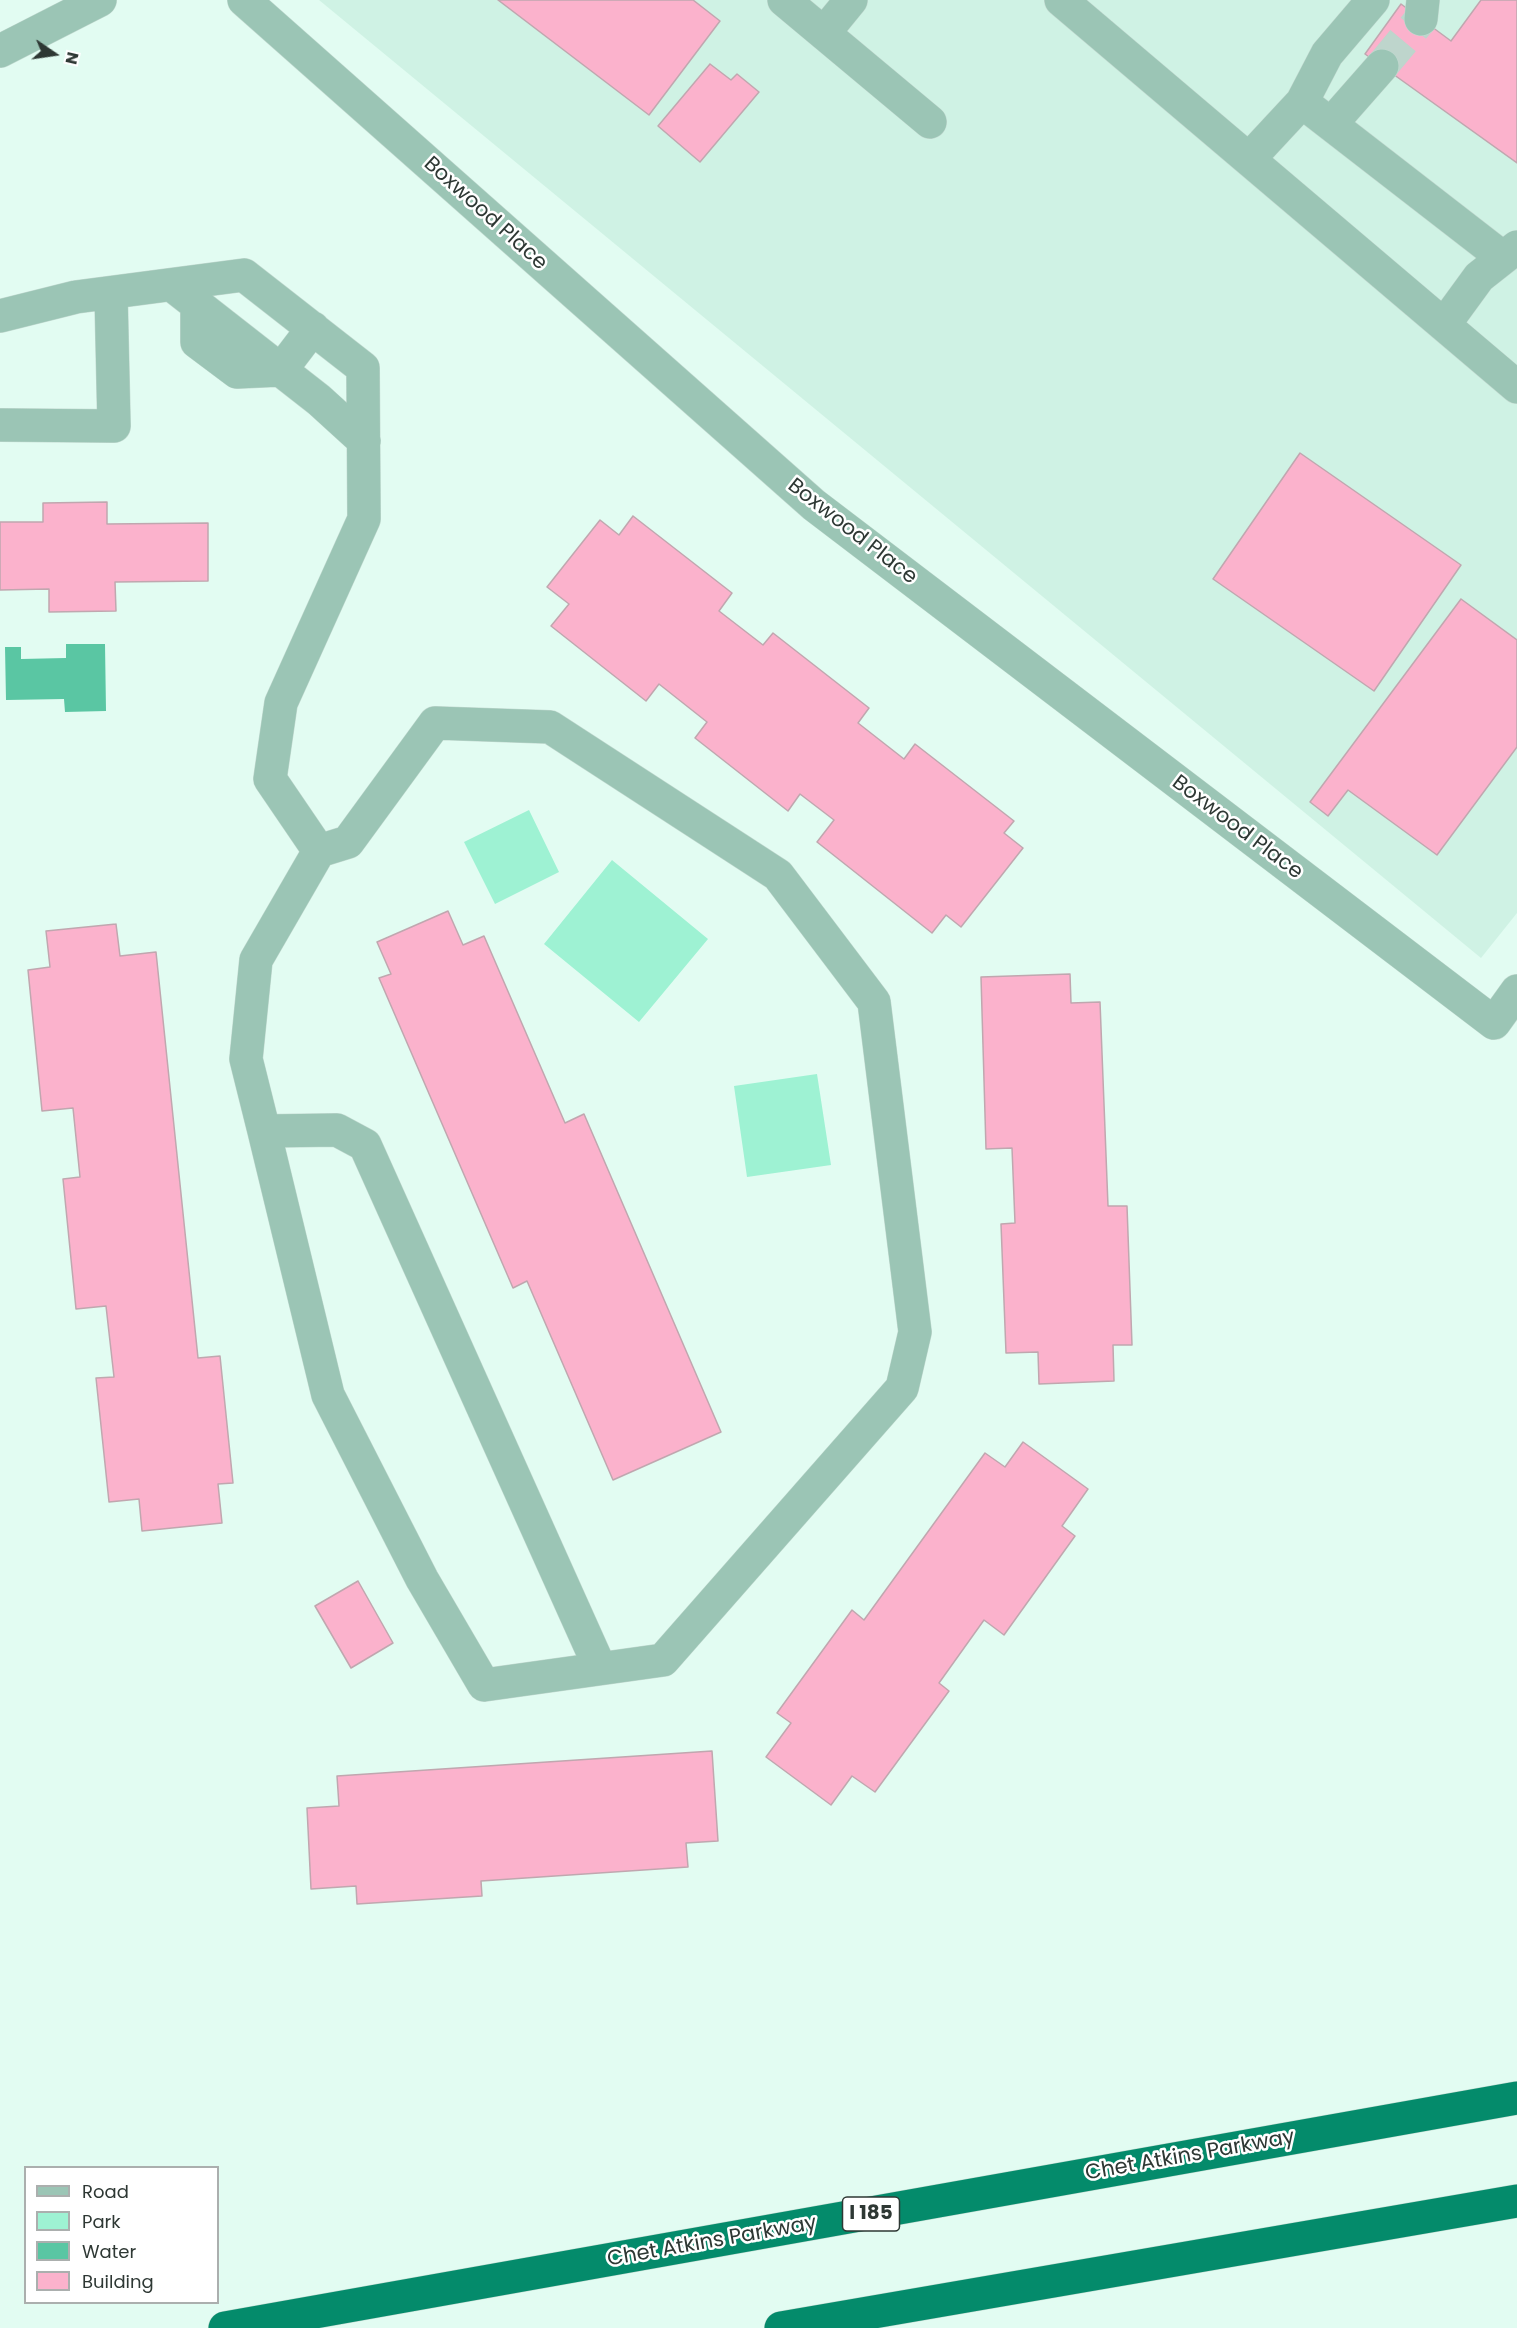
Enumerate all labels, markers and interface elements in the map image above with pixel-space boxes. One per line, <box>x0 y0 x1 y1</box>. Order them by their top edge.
north arrow <box>24 24 84 84</box>
text: N <box>59 50 85 67</box>
street label: Boxwood Place <box>418 152 552 276</box>
street label: Boxwood Place <box>782 474 922 590</box>
street label: Boxwood Place <box>1166 771 1308 885</box>
street label: Chet Atkins Parkway <box>1083 2125 1297 2187</box>
legend <box>24 2166 219 2304</box>
text: Road <box>82 2179 129 2204</box>
road number: I 185 <box>842 2197 900 2231</box>
text: Park <box>82 2209 121 2234</box>
street label: Chet Atkins Parkway <box>605 2211 819 2273</box>
text: Water <box>82 2239 136 2264</box>
text: Building <box>82 2269 154 2294</box>

